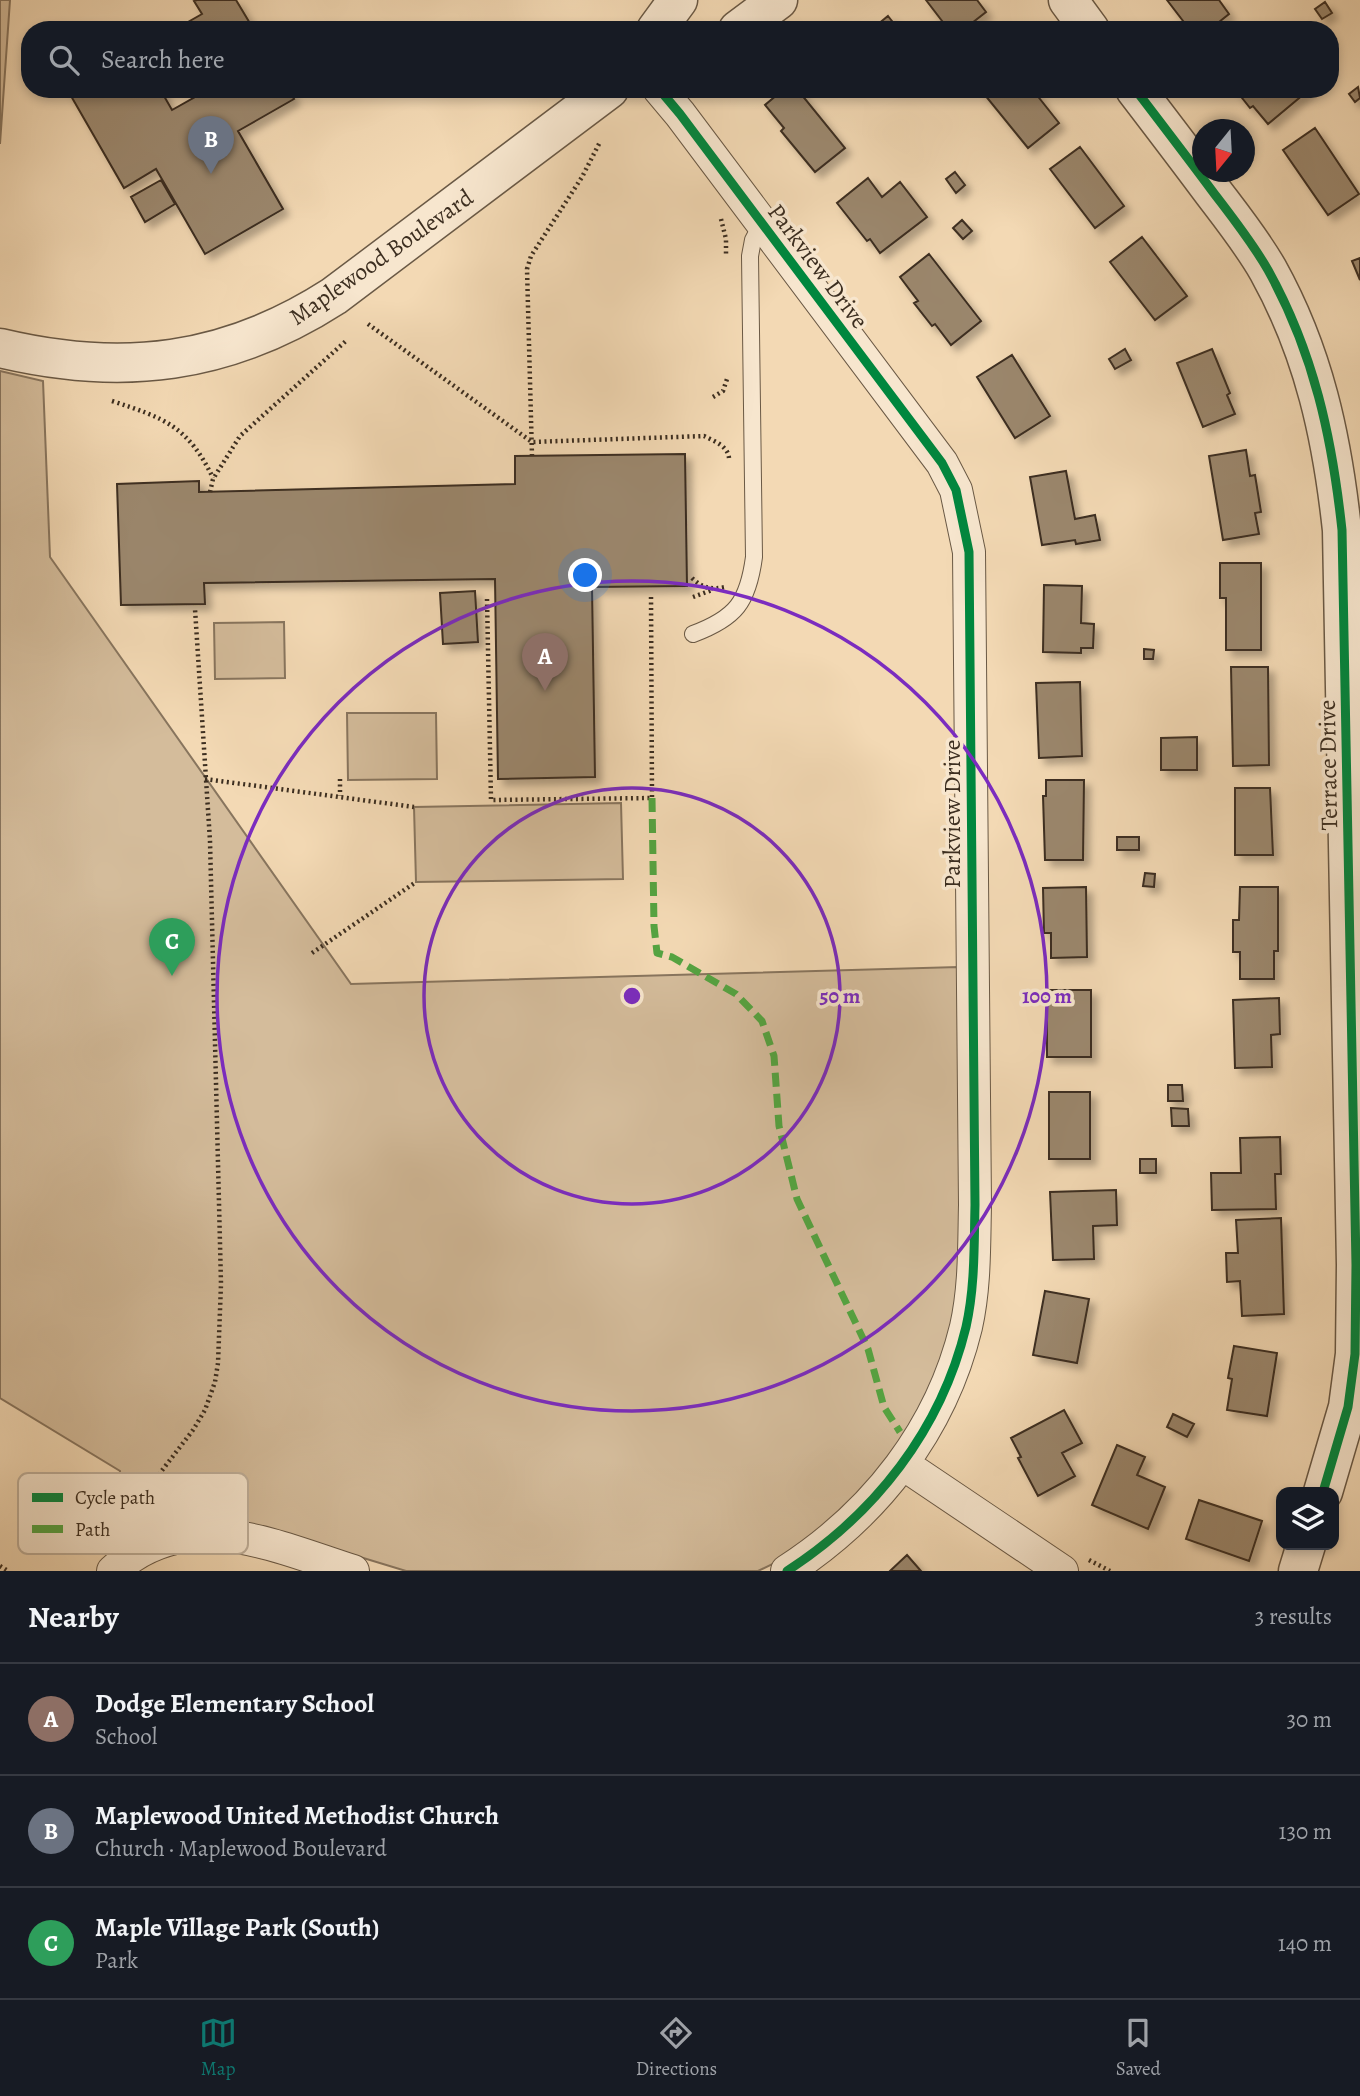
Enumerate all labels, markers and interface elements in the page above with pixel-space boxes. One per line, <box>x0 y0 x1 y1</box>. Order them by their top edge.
search box <box>21 21 1339 98</box>
icon: search <box>45 41 83 79</box>
text: Search here <box>101 42 225 77</box>
pin: B <box>188 116 234 174</box>
north arrow <box>1192 119 1255 182</box>
street label: Maplewood Boulevard <box>283 181 479 333</box>
street label: Parkview Drive <box>760 197 876 335</box>
your location <box>568 558 602 592</box>
pin: A <box>522 633 568 691</box>
street label: Terrace Drive <box>1311 699 1345 831</box>
street label: Parkview Drive <box>936 740 968 888</box>
pin: C <box>149 918 195 976</box>
text: 50 m <box>820 982 861 1010</box>
text: 100 m <box>1022 982 1072 1010</box>
centre of rings <box>620 984 644 1008</box>
legend <box>18 1473 248 1554</box>
text: Cycle path <box>75 1485 155 1511</box>
map controls <box>1276 1487 1339 1550</box>
button: layers <box>1276 1487 1339 1550</box>
text: Path <box>75 1517 110 1543</box>
text: Nearby <box>28 1597 119 1637</box>
text: 3 results <box>1255 1601 1332 1632</box>
text: Dodge Elementary School <box>95 1686 374 1721</box>
text: A <box>44 1704 58 1735</box>
text: 30 m <box>1286 1704 1332 1735</box>
text: School <box>95 1721 157 1752</box>
text: Maplewood United Methodist Church <box>95 1798 499 1833</box>
text: B <box>44 1816 58 1847</box>
text: 130 m <box>1279 1816 1332 1847</box>
text: Church · Maplewood Boulevard <box>95 1833 387 1864</box>
text: Maple Village Park (South) <box>95 1910 379 1945</box>
text: C <box>44 1928 58 1959</box>
text: 140 m <box>1278 1928 1332 1959</box>
text: Park <box>95 1945 138 1976</box>
tab: Map <box>199 2014 237 2082</box>
tab: Directions <box>636 2014 717 2082</box>
tab: Saved <box>1116 2014 1161 2082</box>

